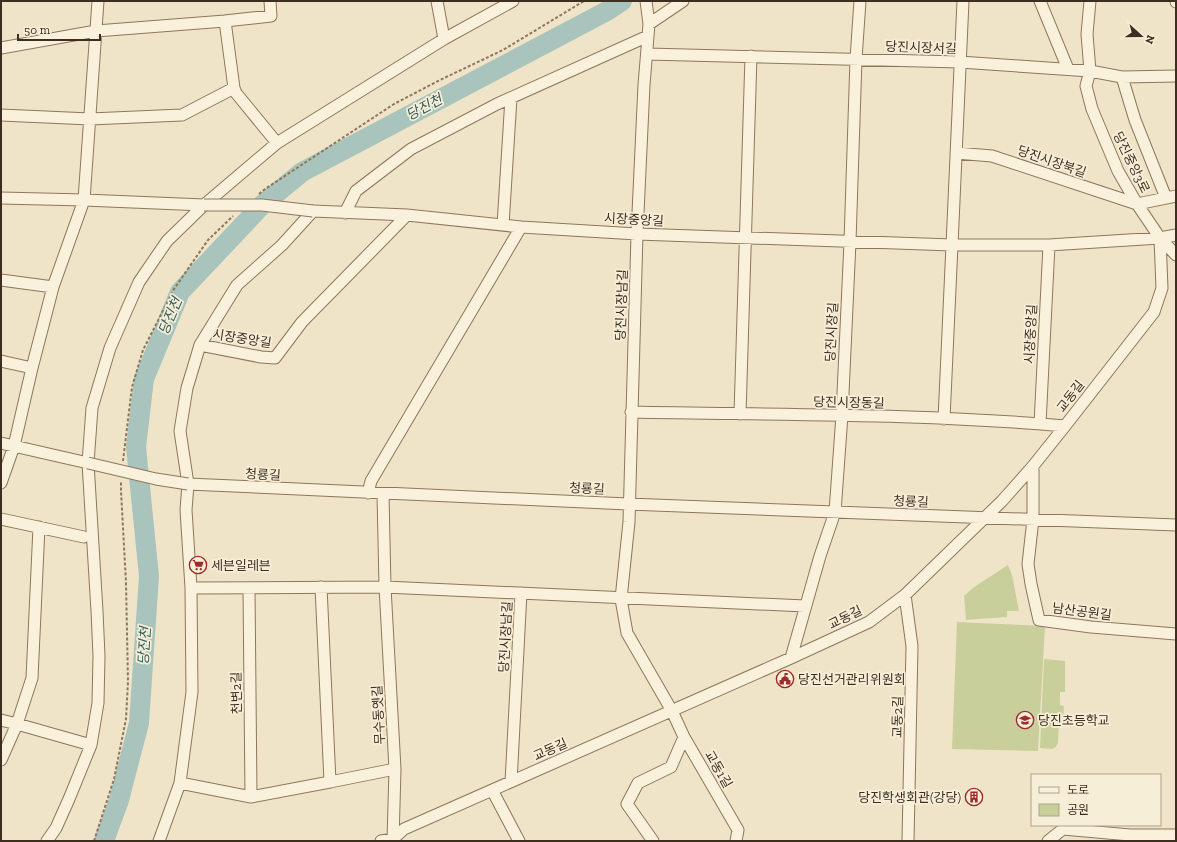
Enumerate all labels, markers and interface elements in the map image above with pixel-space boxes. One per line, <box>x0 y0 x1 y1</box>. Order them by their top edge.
scale bar <box>18 16 100 42</box>
north arrow <box>1121 16 1161 56</box>
text: 50 m <box>24 23 51 37</box>
text: N <box>1142 33 1157 46</box>
street label: 당진시장서길 <box>885 39 957 56</box>
water label: 당진천 <box>403 90 446 124</box>
street label: 당진중앙3로 <box>1110 129 1153 195</box>
street label: 당진시장북길 <box>1015 143 1088 180</box>
street label: 시장중앙길 <box>604 210 664 229</box>
street label: 당진시장남길 <box>613 269 630 341</box>
water label: 당진천 <box>155 294 186 337</box>
street label: 당진시장길 <box>822 302 841 362</box>
street label: 시장중앙길 <box>1021 304 1040 364</box>
street label: 시장중앙길 <box>211 326 273 351</box>
street label: 교동길 <box>1053 378 1087 415</box>
street label: 당진시장동길 <box>813 394 885 411</box>
street label: 청룡길 <box>245 466 281 483</box>
street label: 청룡길 <box>569 480 605 497</box>
street label: 청룡길 <box>893 493 929 510</box>
supermarket icon: 세븐일레븐 <box>188 555 208 575</box>
place label: 세븐일레븐 <box>211 558 271 573</box>
street label: 남산공원길 <box>1051 600 1113 623</box>
street label: 당진시장남길 <box>496 601 515 673</box>
street label: 교동길 <box>826 603 865 632</box>
water label: 당진천 <box>135 625 154 666</box>
public building icon: 당진선거관리위원회 <box>775 669 795 689</box>
street label: 천변2길 <box>229 672 244 714</box>
place label: 당진선거관리위원회 <box>798 672 906 687</box>
street label: 무수동옛길 <box>369 685 388 745</box>
street label: 교동2길 <box>890 696 905 738</box>
school or university icon: 당진초등학교 <box>1015 710 1035 730</box>
place label: 당진초등학교 <box>1038 713 1110 728</box>
street label: 교동길 <box>531 735 570 764</box>
street label: 교동1길 <box>702 748 735 791</box>
legend <box>1031 774 1161 826</box>
text: 도로 <box>1067 783 1089 797</box>
building icon: 당진학생회관(강당) <box>964 787 984 807</box>
place label: 당진학생회관(강당) <box>858 790 961 805</box>
text: 공원 <box>1067 803 1089 817</box>

